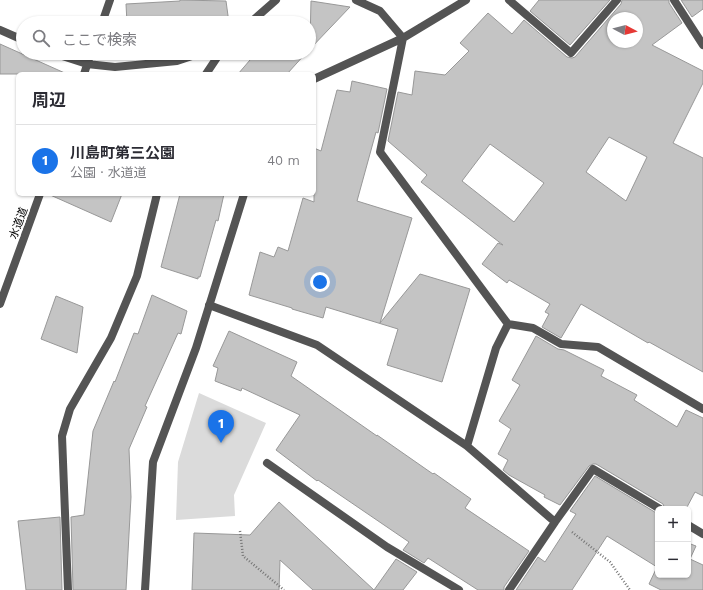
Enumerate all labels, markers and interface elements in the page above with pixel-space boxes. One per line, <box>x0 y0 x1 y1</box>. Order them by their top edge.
north arrow <box>607 12 643 48</box>
search box <box>16 16 316 60</box>
icon: search <box>30 27 52 49</box>
text: ここで検索 <box>62 31 137 49</box>
text: 周辺 <box>32 90 66 110</box>
text: 川島町第三公園 <box>70 144 175 162</box>
text: 1 <box>42 153 48 168</box>
text: 40 m <box>267 153 300 168</box>
text: 公園 · 水道道 <box>70 165 147 180</box>
street label: 水道道 <box>7 205 30 241</box>
your location <box>310 272 330 292</box>
pin: 1 <box>208 410 234 443</box>
map controls <box>655 506 691 578</box>
button: + <box>655 506 691 542</box>
button: − <box>655 542 691 578</box>

